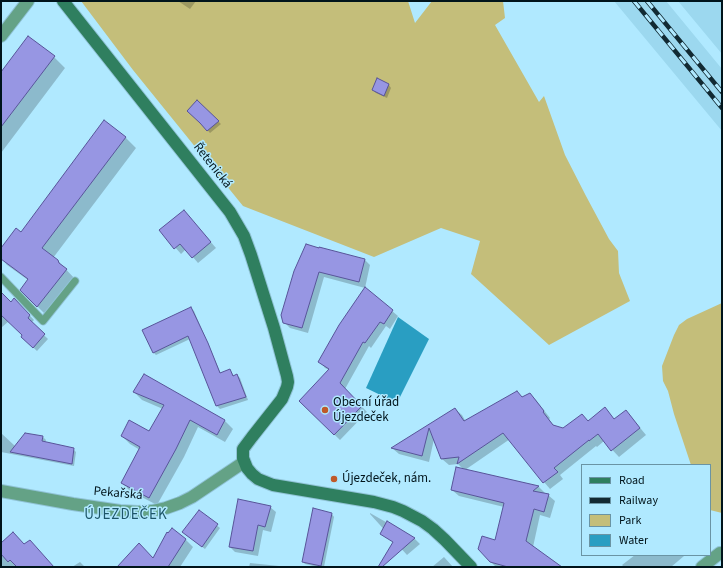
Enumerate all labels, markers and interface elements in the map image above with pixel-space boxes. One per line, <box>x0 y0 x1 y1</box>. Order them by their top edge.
street label: Řetenická <box>189 140 235 192</box>
place label: Obecní úřad Újezdeček <box>333 395 399 426</box>
marker: Obecní úřad Újezdeček <box>320 405 330 415</box>
legend <box>581 464 711 556</box>
place label: Újezdeček, nám. <box>342 471 431 487</box>
text: Road <box>619 472 645 489</box>
marker: Újezdeček, nám. <box>329 474 339 484</box>
street label: Pekařská <box>93 484 143 504</box>
text: Railway <box>619 492 658 509</box>
district label: ÚJEZDEČEK <box>84 507 168 525</box>
text: Park <box>619 512 641 529</box>
text: Water <box>619 532 648 549</box>

